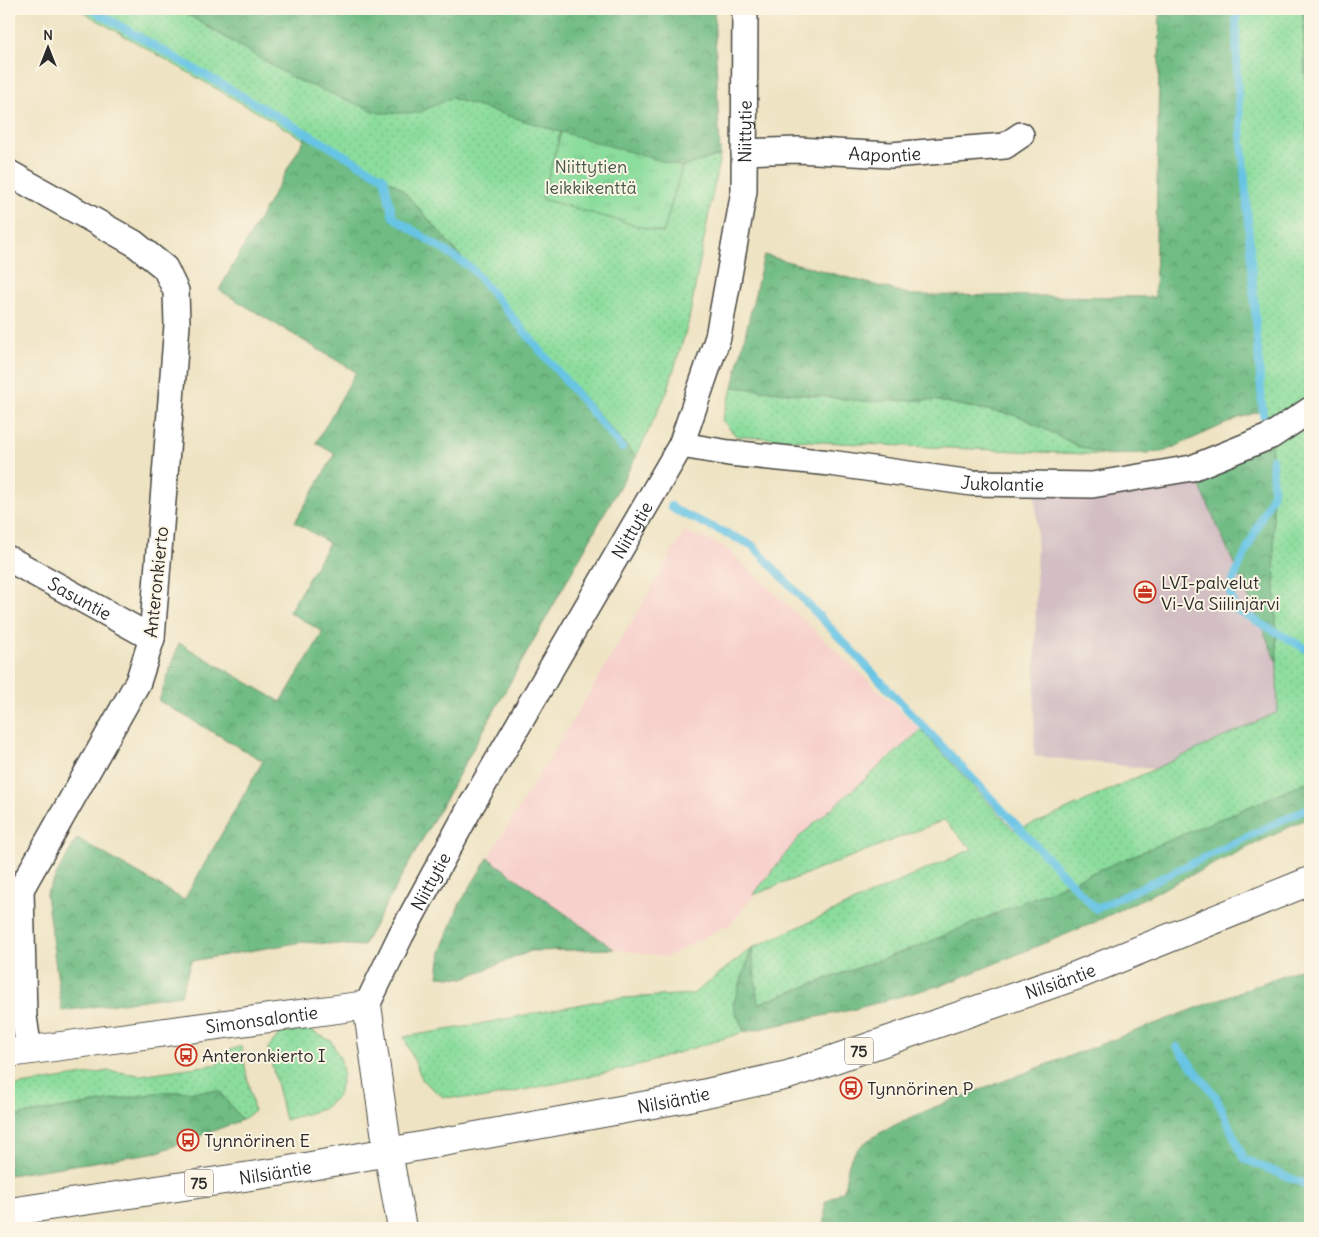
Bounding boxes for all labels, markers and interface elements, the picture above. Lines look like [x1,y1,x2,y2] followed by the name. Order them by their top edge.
[22,22,72,72] north arrow
[43,26,53,44] text: N
[733,100,756,163] street label: Niittytie
[848,141,922,166] street label: Aapontie
[545,155,637,199] park label: Niittytien leikkikenttä
[959,470,1044,496] street label: Jukolantie
[606,497,657,563] street label: Niittytie
[139,525,173,639] street label: Anteronkierto
[44,571,116,625] street label: Sasuntie
[1161,571,1279,615] place label: LVI-palvelut Vi-Va Siilinjärvi
[1133,580,1157,604] office icon: LVI-palvelut Vi-Va Siilinjärvi
[405,848,455,914] street label: Niittytie
[1022,958,1099,1004] street label: Nilsiäntie
[204,1000,319,1038] street label: Simonsalontie
[845,1038,873,1064] road number: 75
[174,1043,198,1067] bus stop icon: Anteronkierto I
[202,1044,326,1067] place label: Anteronkierto I
[839,1076,863,1100] bus stop icon: Tynnörinen P
[867,1077,974,1100] place label: Tynnörinen P
[636,1081,712,1118] street label: Nilsiäntie
[176,1128,200,1152] bus stop icon: Tynnörinen E
[204,1129,310,1152] place label: Tynnörinen E
[237,1155,313,1189] street label: Nilsiäntie
[185,1170,213,1196] road number: 75

